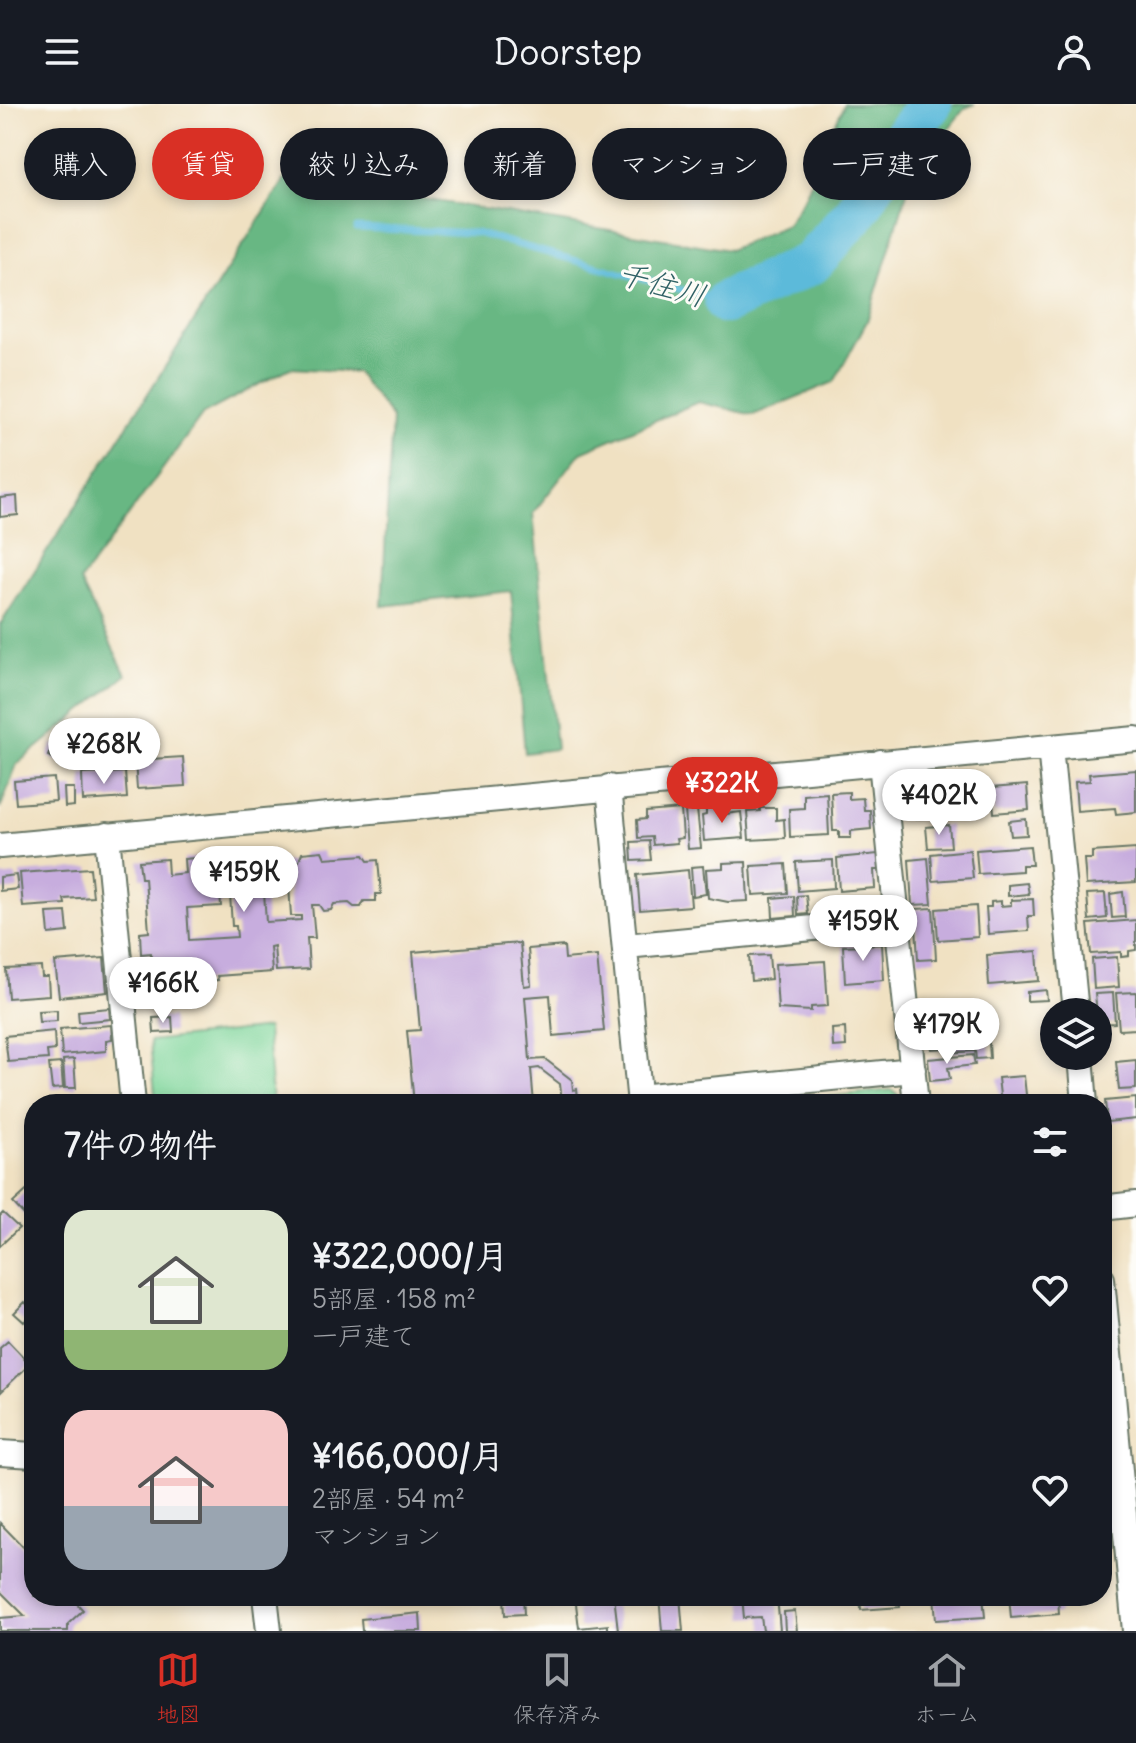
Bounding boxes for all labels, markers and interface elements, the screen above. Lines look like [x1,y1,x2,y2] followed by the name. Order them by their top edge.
[40,30,84,74] icon: menu
[494,30,642,75] text: Doorstep
[1052,30,1096,74] icon: person
[24,128,136,200] chip: 購入
[152,128,264,200] chip: 賃貸
[280,128,448,200] chip: 絞り込み
[464,128,576,200] chip: 新着
[592,128,787,200] chip: マンション
[803,128,971,200] chip: 一戸建て
[614,253,710,315] water label: 千住川
[48,718,160,786] pin: ¥268K
[66,727,142,760] text: ¥268K
[666,757,778,825] pin: ¥322K
[685,766,759,799] text: ¥322K
[883,769,995,837] pin: ¥402K
[900,778,978,811] text: ¥402K
[188,846,300,914] pin: ¥159K
[208,855,280,888] text: ¥159K
[807,895,919,963] pin: ¥159K
[827,904,899,937] text: ¥159K
[107,957,219,1025] pin: ¥166K
[127,966,199,999] text: ¥166K
[891,998,1003,1066] pin: ¥179K
[1040,998,1112,1070] map controls
[1040,998,1112,1070] button: layers
[912,1007,982,1040] text: ¥179K
[1028,1120,1072,1164] icon: filters
[64,1123,217,1166] text: 7件の物件
[312,1234,509,1277] text: ¥322,000/月
[128,1242,224,1338] icon: home
[1028,1268,1072,1312] icon: heart
[312,1282,476,1315] text: 5部屋 · 158 m²
[312,1319,416,1352] text: 一戸建て
[312,1434,505,1477] text: ¥166,000/月
[128,1442,224,1538] icon: home
[1028,1468,1072,1512] icon: heart
[312,1482,465,1515] text: 2部屋 · 54 m²
[312,1519,441,1552] text: マンション
[156,1648,200,1728] tab: 地図
[513,1648,601,1728] tab: 保存済み
[914,1648,980,1728] tab: ホーム

